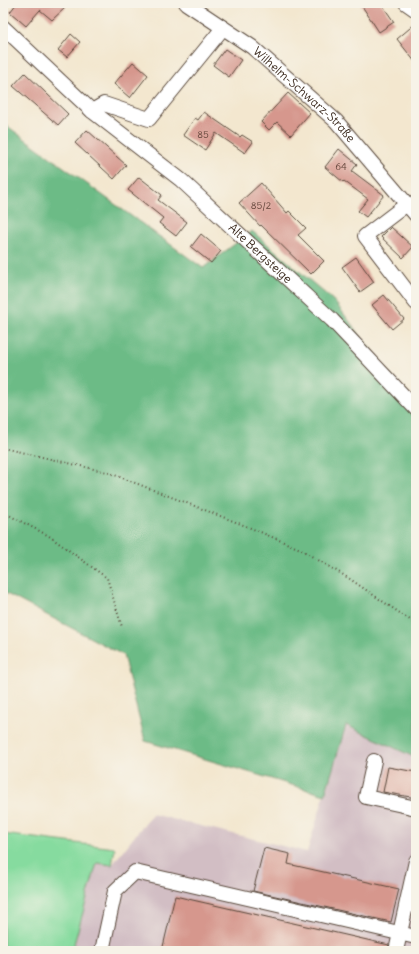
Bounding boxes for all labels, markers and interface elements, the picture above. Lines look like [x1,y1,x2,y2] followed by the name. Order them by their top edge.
[250,44,359,145] street label: Wilhelm-Schwarz-Straße
[197,128,209,141] house number: 85
[335,160,347,173] house number: 64
[251,199,272,212] house number: 85/2
[226,220,295,286] street label: Alte Bergsteige

